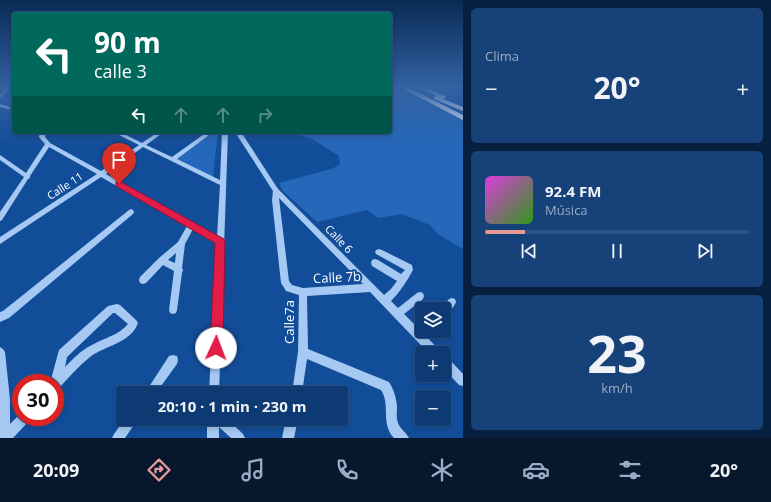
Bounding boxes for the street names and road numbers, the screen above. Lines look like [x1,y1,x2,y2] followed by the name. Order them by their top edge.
[44,168,86,203] street label: Calle 11
[322,221,357,256] street label: Calle 6
[313,267,362,287] street label: Calle 7b
[280,300,298,344] street label: Calle7a

